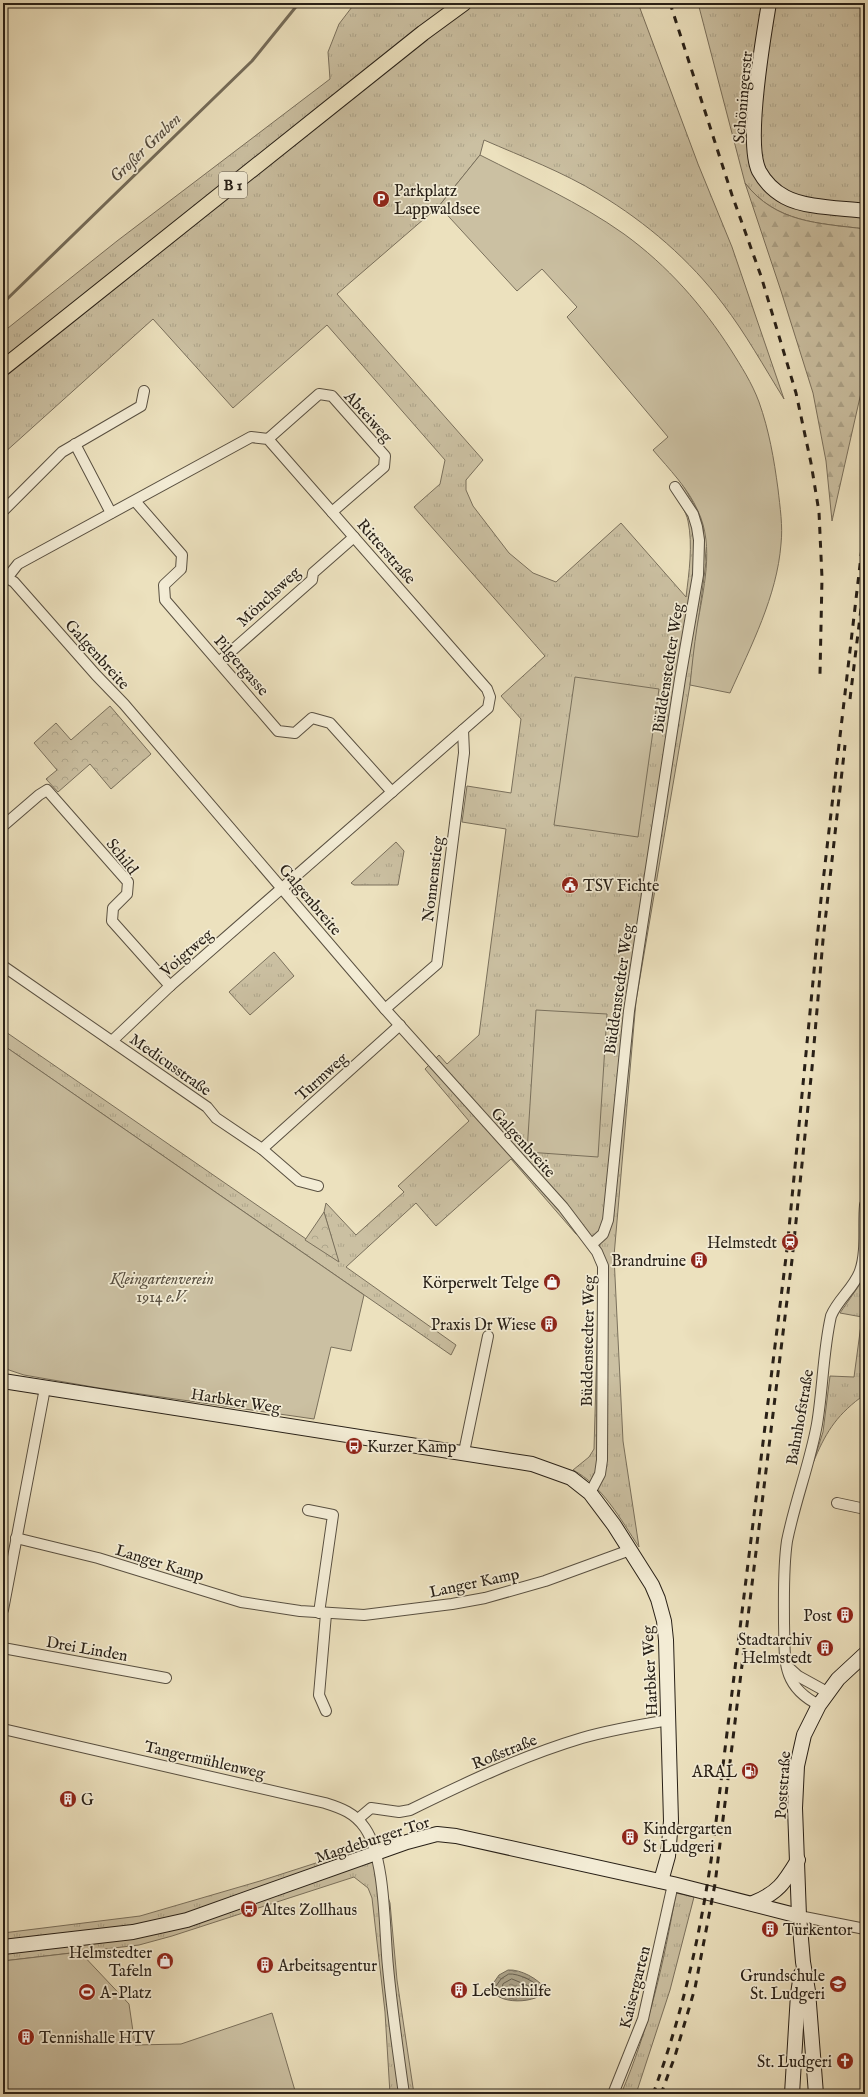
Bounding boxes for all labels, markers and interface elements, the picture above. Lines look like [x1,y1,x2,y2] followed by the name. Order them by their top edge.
[730,50,758,144] street label: Schöningerstr
[106,109,186,187] water label: Großer Graben
[219,172,247,198] road number: B 1
[394,182,480,220] place label: Parkplatz Lappwaldsee
[371,189,391,209] parking icon: Parkplatz Lappwaldsee
[338,387,396,448] street label: Abteiweg
[352,516,419,589] street label: Ritterstraße
[233,563,305,632] street label: Mönchsweg
[649,601,689,735] street label: Büddenstedter Weg
[60,616,133,694] street label: Galgenbreite
[209,632,272,701] street label: Pilgergasse
[101,835,142,880] street label: Schild
[419,835,449,923] street label: Nonnenstieg
[274,860,345,940] street label: Galgenbreite
[560,875,580,895] public building icon: TSV Fichte
[583,877,659,897] place label: TSV Fichte
[601,922,639,1056] street label: Büddenstedter Weg
[156,925,218,982] street label: Voigtweg
[125,1030,215,1101] street label: Medicusstraße
[292,1049,353,1106] street label: Turmweg
[486,1104,559,1182] street label: Galgenbreite
[780,1232,800,1252] station icon: Helmstedt
[707,1234,778,1254] place label: Helmstedt
[689,1250,709,1270] building icon: Brandruine
[611,1252,686,1272] place label: Brandruine
[109,1270,214,1308] park label: Kleingartenverein 1914 e.V.
[542,1272,562,1292] shop icon: Körperwelt Telge
[422,1274,539,1294] place label: Körperwelt Telge
[578,1275,600,1407] street label: Büddenstedter Weg
[539,1314,559,1334] building icon: Praxis Dr Wiese
[431,1316,536,1336] place label: Praxis Dr Wiese
[783,1368,819,1467] street label: Bahnhofstraße
[189,1385,282,1419] street label: Harbker Weg
[344,1436,364,1456] bus stop icon: Kurzer Kamp
[367,1438,457,1458] place label: Kurzer Kamp
[113,1541,207,1587] street label: Langer Kamp
[427,1565,522,1603] street label: Langer Kamp
[835,1605,855,1625] building icon: Post
[803,1607,833,1627] place label: Post
[639,1625,663,1717] street label: Harbker Weg
[738,1631,813,1669] place label: Stadtarchiv Helmstedt
[44,1633,129,1667] street label: Drei Linden
[815,1638,835,1658] building icon: Stadtarchiv Helmstedt
[469,1731,540,1775] street label: Roßstraße
[142,1737,267,1785] street label: Tangermühlenweg
[772,1750,796,1820] street label: Poststraße
[740,1761,760,1781] fuel station icon: ARAL
[691,1763,738,1783] place label: ARAL
[58,1789,78,1809] building icon: G
[81,1791,94,1811] place label: G
[313,1813,432,1869] street label: Magdeburger Tor
[643,1820,732,1858] place label: Kindergarten St Ludgeri
[620,1827,640,1847] building icon: Kindergarten St Ludgeri
[239,1899,259,1919] bus stop icon: Altes Zollhaus
[261,1901,357,1921] place label: Altes Zollhaus
[760,1919,780,1939] building icon: Türkentor
[783,1921,853,1941] place label: Türkentor
[69,1944,152,1982] place label: Helmstedter Tafeln
[616,1944,656,2031] street label: Kaisergarten
[155,1951,175,1971] shop icon: Helmstedter Tafeln
[255,1955,275,1975] building icon: Arbeitsagentur
[277,1957,377,1977] place label: Arbeitsagentur
[740,1967,825,2005] place label: Grundschule St. Ludgeri
[828,1974,848,1994] school or university icon: Grundschule St. Ludgeri
[449,1980,469,2000] building icon: Lebenshilfe
[77,1982,97,2002] sports icon: A-Platz
[472,1982,551,2002] place label: Lebenshilfe
[99,1984,152,2004] place label: A-Platz
[16,2027,36,2047] building icon: Tennishalle HTV
[39,2029,155,2049] place label: Tennishalle HTV
[835,2051,855,2071] church icon: St. Ludgeri
[757,2053,832,2073] place label: St. Ludgeri

